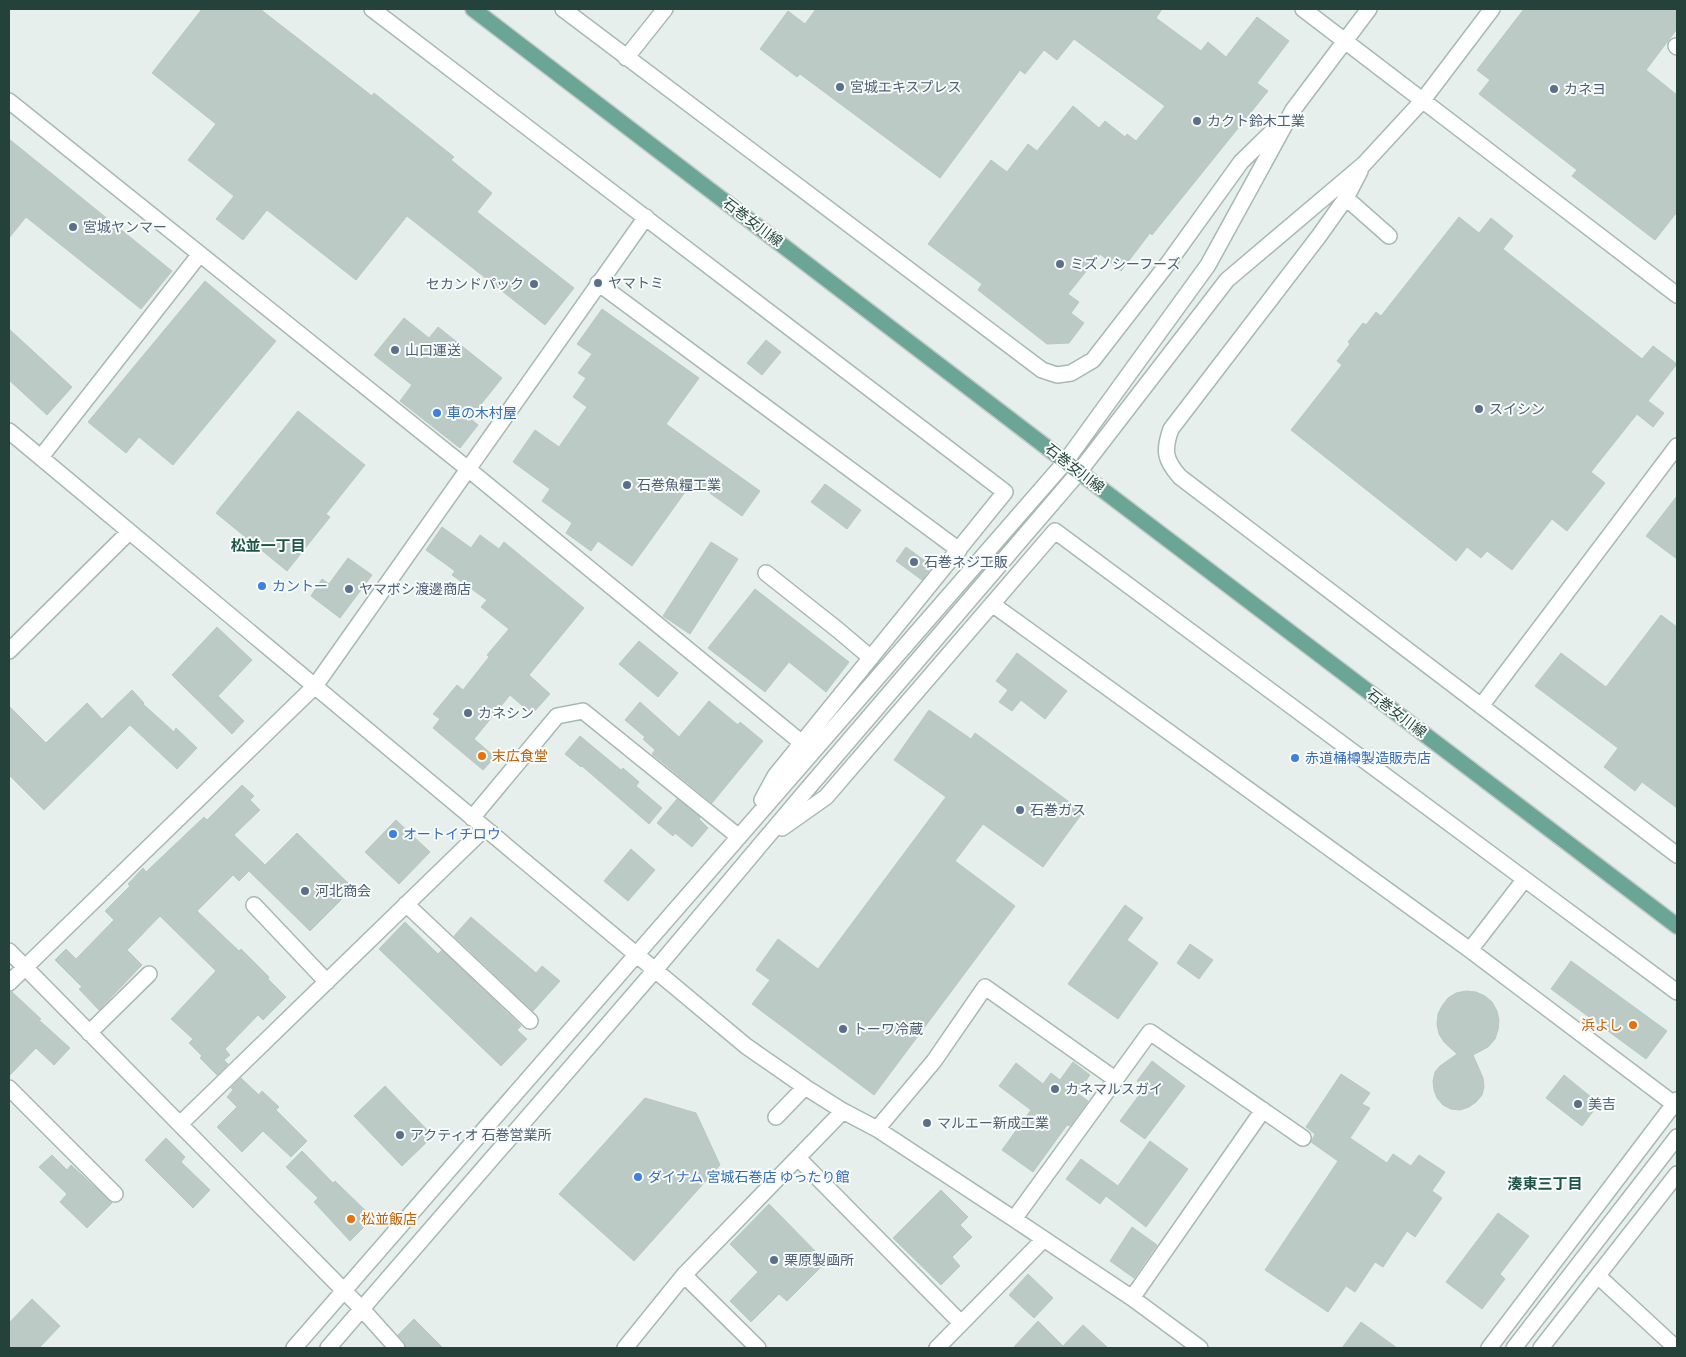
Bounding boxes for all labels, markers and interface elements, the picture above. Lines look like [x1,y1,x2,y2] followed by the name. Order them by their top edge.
[850,78,962,95] place label: 宮城エキスプレス
[1564,80,1606,97] place label: カネヨ
[834,81,846,93] marker: 宮城エキスプレス
[1548,83,1560,95] marker: カネヨ
[1207,112,1305,129] place label: カクト鈴木工業
[1191,115,1203,127] marker: カクト鈴木工業
[720,194,786,249] street label: 石巻女川線
[83,218,167,235] place label: 宮城ヤンマー
[67,221,79,233] marker: 宮城ヤンマー
[1070,255,1180,272] place label: ミズノシーフーズ
[1054,258,1066,270] marker: ミズノシーフーズ
[608,274,664,291] place label: ヤマトミ
[426,275,524,292] place label: セカンドパック
[592,277,604,289] marker: ヤマトミ
[528,278,540,290] marker: セカンドパック
[405,341,461,358] place label: 山口運送
[389,344,401,356] marker: 山口運送
[1489,400,1545,417] place label: スイシン
[1473,403,1485,415] marker: スイシン
[447,404,517,421] place label: 車の木村屋
[431,407,443,419] marker: 車の木村屋
[1042,439,1108,496] street label: 石巻女川線
[637,476,721,493] place label: 石巻魚糧工業
[621,479,633,491] marker: 石巻魚糧工業
[230,536,306,554] district label: 松並一丁目
[924,553,1008,570] place label: 石巻ネジ工販
[908,556,920,568] marker: 石巻ネジ工販
[272,577,328,594] place label: カントー
[256,580,268,592] marker: カントー
[359,580,471,597] place label: ヤマボシ渡邊商店
[343,583,355,595] marker: ヤマボシ渡邊商店
[1364,685,1430,740] street label: 石巻女川線
[478,704,534,721] place label: カネシン
[462,707,474,719] marker: カネシン
[492,747,548,764] place label: 末広食堂
[1305,749,1431,766] place label: 赤道桶樽製造販売店
[476,750,488,762] marker: 末広食堂
[1289,752,1301,764] marker: 赤道桶樽製造販売店
[1030,801,1086,818] place label: 石巻ガス
[1014,804,1026,816] marker: 石巻ガス
[403,825,501,842] place label: オートイチロウ
[387,828,399,840] marker: オートイチロウ
[315,882,371,899] place label: 河北商会
[299,885,311,897] marker: 河北商会
[1581,1016,1623,1033] place label: 浜よし
[1627,1019,1639,1031] marker: 浜よし
[853,1020,923,1037] place label: トーワ冷蔵
[837,1023,849,1035] marker: トーワ冷蔵
[1065,1080,1163,1097] place label: カネマルスガイ
[1049,1083,1061,1095] marker: カネマルスガイ
[1588,1095,1616,1112] place label: 美吉
[1572,1098,1584,1110] marker: 美吉
[937,1114,1049,1131] place label: マルエー新成工業
[921,1117,933,1129] marker: マルエー新成工業
[410,1126,552,1143] place label: アクティオ 石巻営業所
[394,1129,406,1141] marker: アクティオ 石巻営業所
[648,1168,850,1185] place label: ダイナム 宮城石巻店 ゆったり館
[632,1171,644,1183] marker: ダイナム 宮城石巻店 ゆったり館
[1507,1174,1583,1192] district label: 湊東三丁目
[361,1210,417,1227] place label: 松並飯店
[345,1213,357,1225] marker: 松並飯店
[784,1251,854,1268] place label: 栗原製凾所
[768,1254,780,1266] marker: 栗原製凾所

